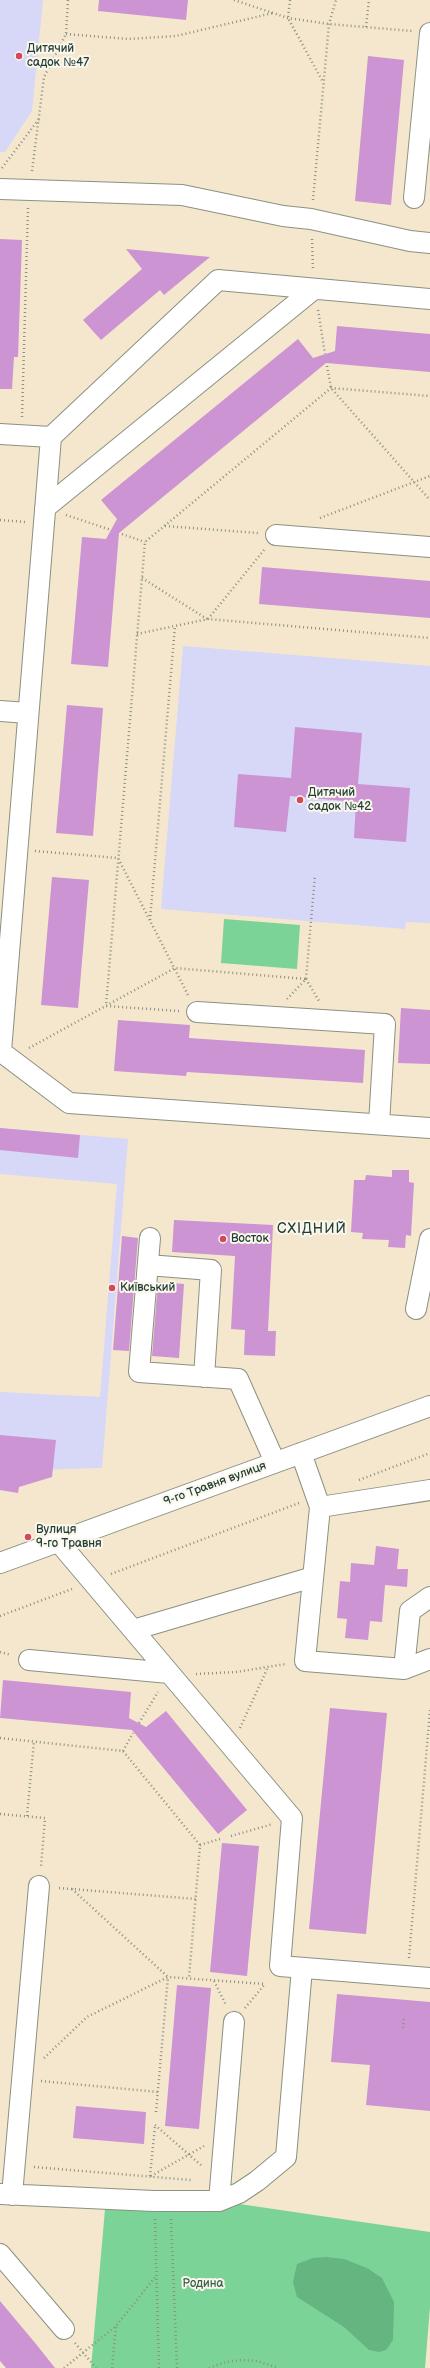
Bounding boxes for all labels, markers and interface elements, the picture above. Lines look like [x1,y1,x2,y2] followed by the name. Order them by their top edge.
[27,42,89,70] place label: Дитячий садок №47
[14,51,24,61] marker: Дитячий садок №47
[308,786,371,814] place label: Дитячий садок №42
[295,795,305,805] marker: Дитячий садок №42
[277,1221,347,1237] district label: СХІДНИЙ
[231,1232,269,1246] place label: Восток
[218,1234,228,1244] marker: Восток
[120,1281,175,1295] place label: Київський
[107,1283,117,1293] marker: Київський
[162,1459,268,1509] street label: 9-го Травня вулиця
[36,1523,102,1551] place label: Вулиця 9-го Травня
[23,1532,33,1542] marker: Вулиця 9-го Травня
[182,2277,224,2291] park label: Родина

